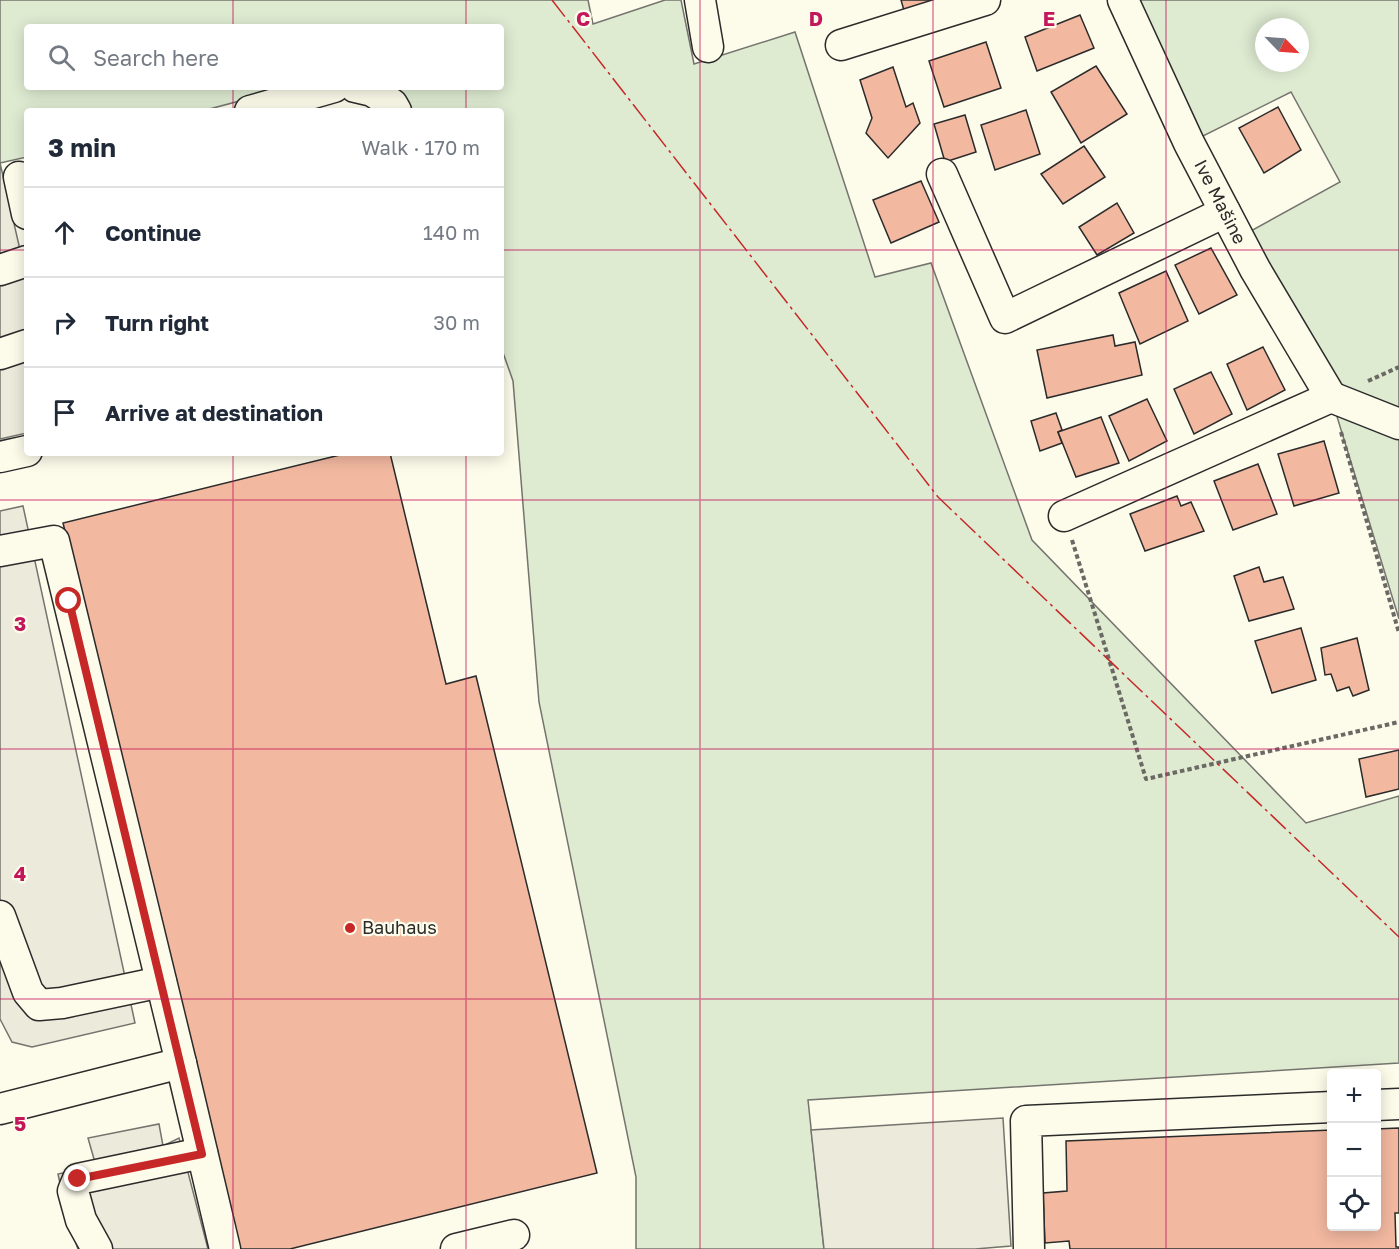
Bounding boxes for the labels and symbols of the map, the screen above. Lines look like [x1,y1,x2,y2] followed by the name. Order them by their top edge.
[576,6,590,30] text: C
[809,6,823,30] text: D
[1043,6,1055,30] text: E
[1255,18,1309,72] north arrow
[1190,156,1252,247] street label: Ive Mašine
[55,587,81,613] route start
[14,611,26,635] text: 3
[14,861,26,885] text: 4
[362,916,437,938] place label: Bauhaus
[343,921,357,935] marker: Bauhaus
[14,1111,26,1135] text: 5
[64,1165,90,1191] route end

